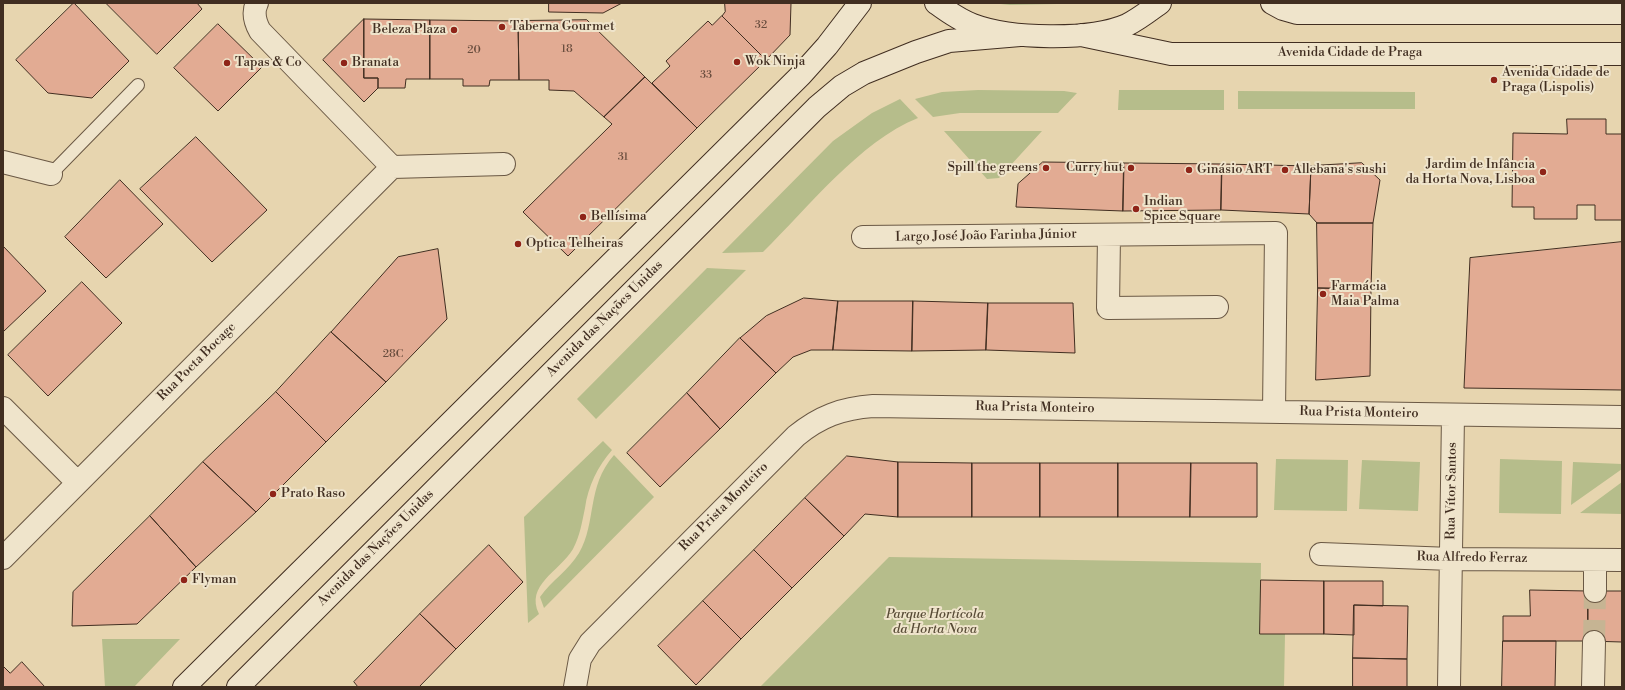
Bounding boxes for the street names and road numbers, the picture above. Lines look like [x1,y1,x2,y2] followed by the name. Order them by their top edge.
[1278,45,1422,61] street label: Avenida Cidade de Praga
[895,227,1077,245] street label: Largo José João Farinha Júnior
[544,258,666,380] street label: Avenida das Nações Unidas
[155,320,239,404] street label: Rua Poeta Bocage
[975,399,1095,417] street label: Rua Prista Monteiro
[1299,404,1419,422] street label: Rua Prista Monteiro
[1443,442,1461,540] street label: Rua Vítor Santos
[676,459,772,555] street label: Rua Prista Monteiro
[315,487,437,609] street label: Avenida das Nações Unidas
[1416,549,1528,567] street label: Rua Alfredo Ferraz

